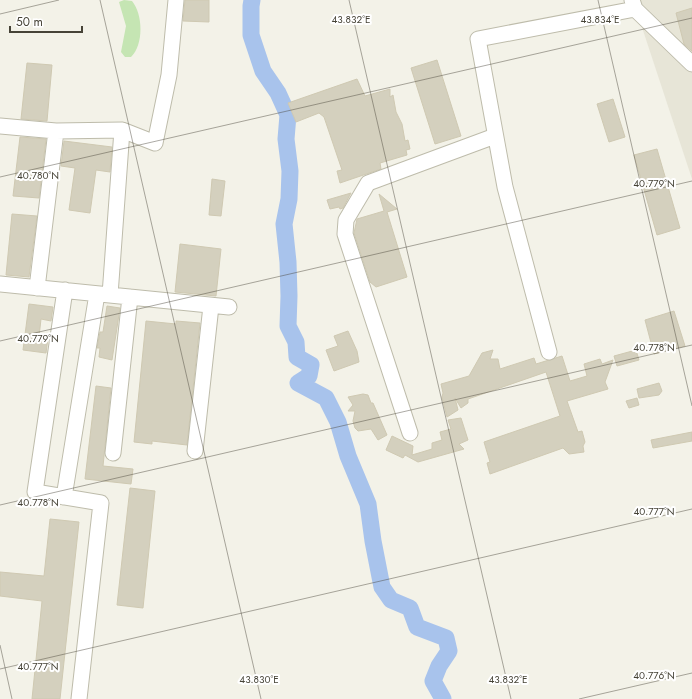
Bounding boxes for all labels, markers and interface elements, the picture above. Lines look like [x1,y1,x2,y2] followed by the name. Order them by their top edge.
[10,8,82,34] scale bar
[331,12,371,27] text: 43.832°E
[580,12,620,27] text: 43.834°E
[16,13,43,31] text: 50 m
[17,168,59,183] text: 40.780°N
[633,176,675,191] text: 40.779°N
[17,331,59,346] text: 40.779°N
[633,340,675,355] text: 40.778°N
[17,495,59,510] text: 40.778°N
[633,504,675,519] text: 40.777°N
[17,659,59,674] text: 40.777°N
[633,668,675,683] text: 40.776°N
[239,672,279,687] text: 43.830°E
[488,672,528,687] text: 43.832°E

